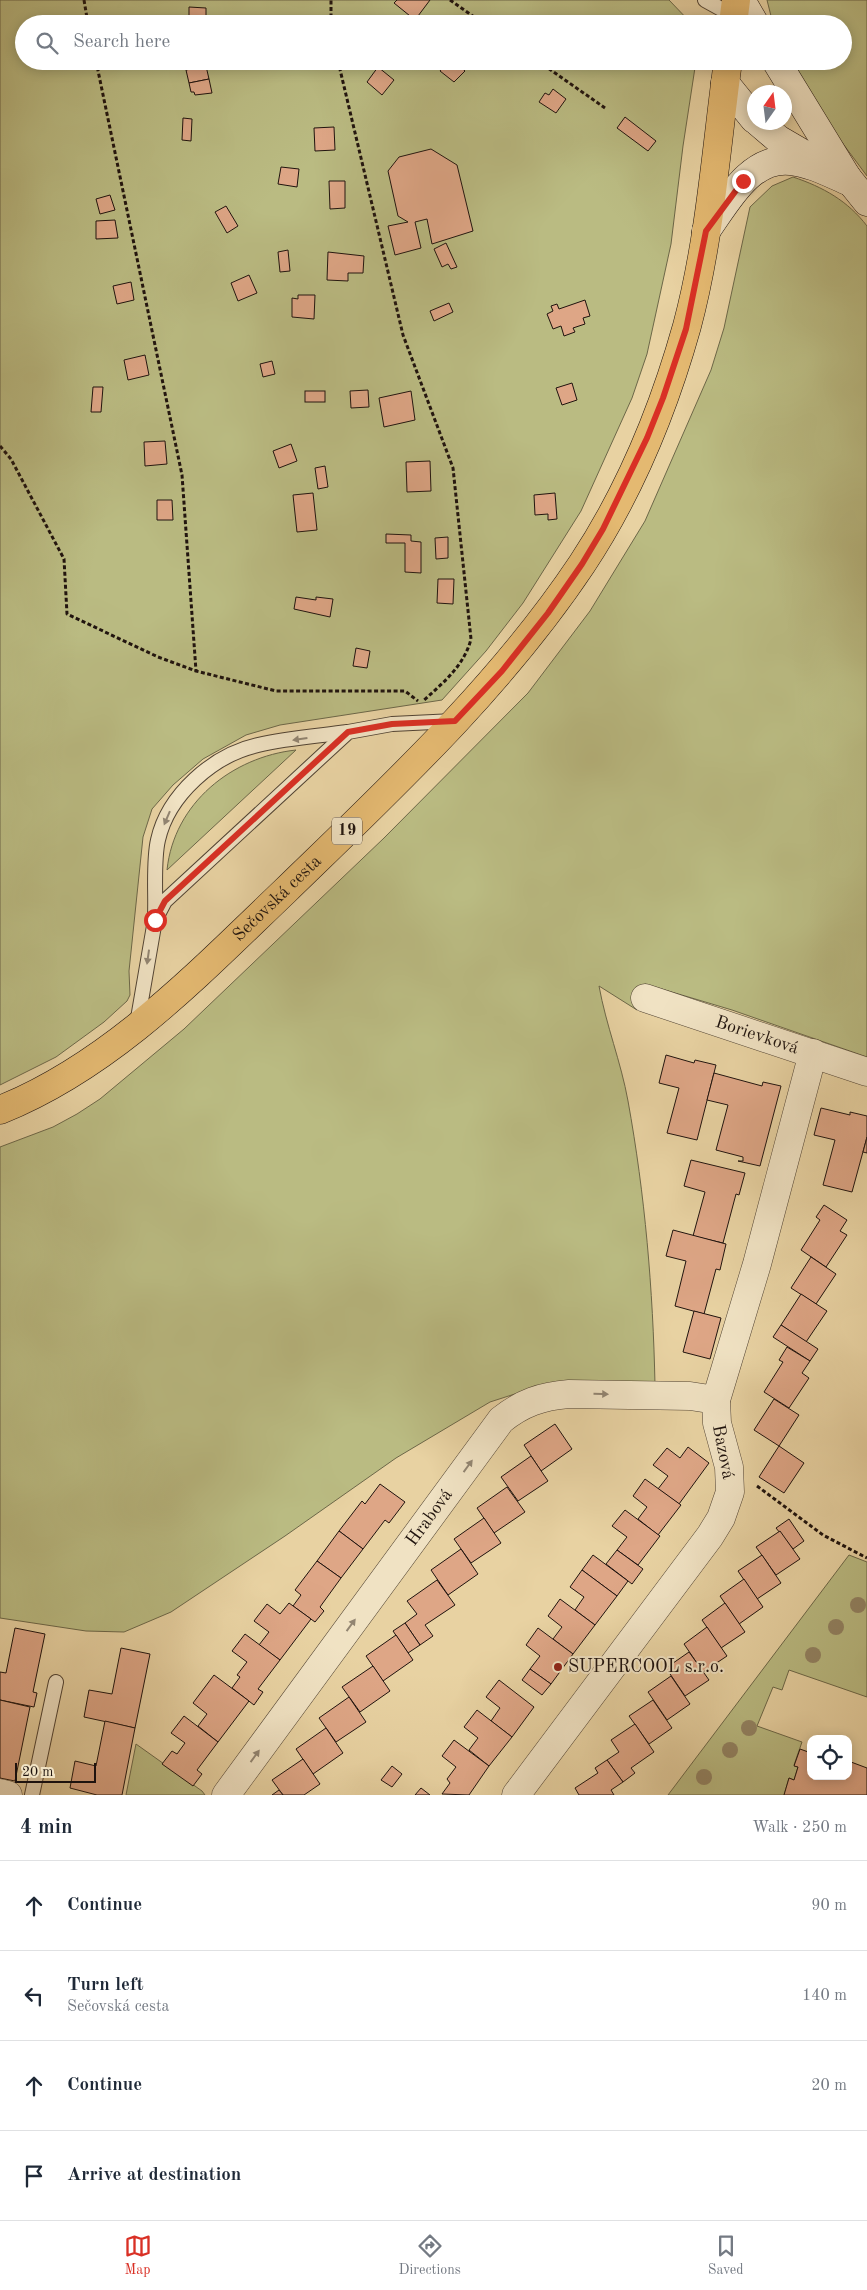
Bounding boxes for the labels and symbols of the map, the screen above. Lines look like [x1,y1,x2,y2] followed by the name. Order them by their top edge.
[747,85,792,130] north arrow
[732,170,755,193] route end
[292,735,308,743] one-way arrow
[163,810,171,825] one-way arrow
[332,818,362,844] road number: 19
[230,852,325,945] street label: Sečovská cesta
[144,909,167,932] route start
[144,950,152,966] one-way arrow
[713,1013,801,1058] street label: Borievková
[593,1391,609,1399] one-way arrow
[709,1423,737,1481] street label: Bazová
[463,1459,473,1472] one-way arrow
[403,1486,456,1549] street label: Hrabová
[346,1618,356,1632] one-way arrow
[568,1658,724,1676] place label: SUPERCOOL s.r.o.
[552,1661,564,1673] marker: SUPERCOOL s.r.o.
[250,1749,260,1763] one-way arrow
[15,1760,96,1783] scale bar

